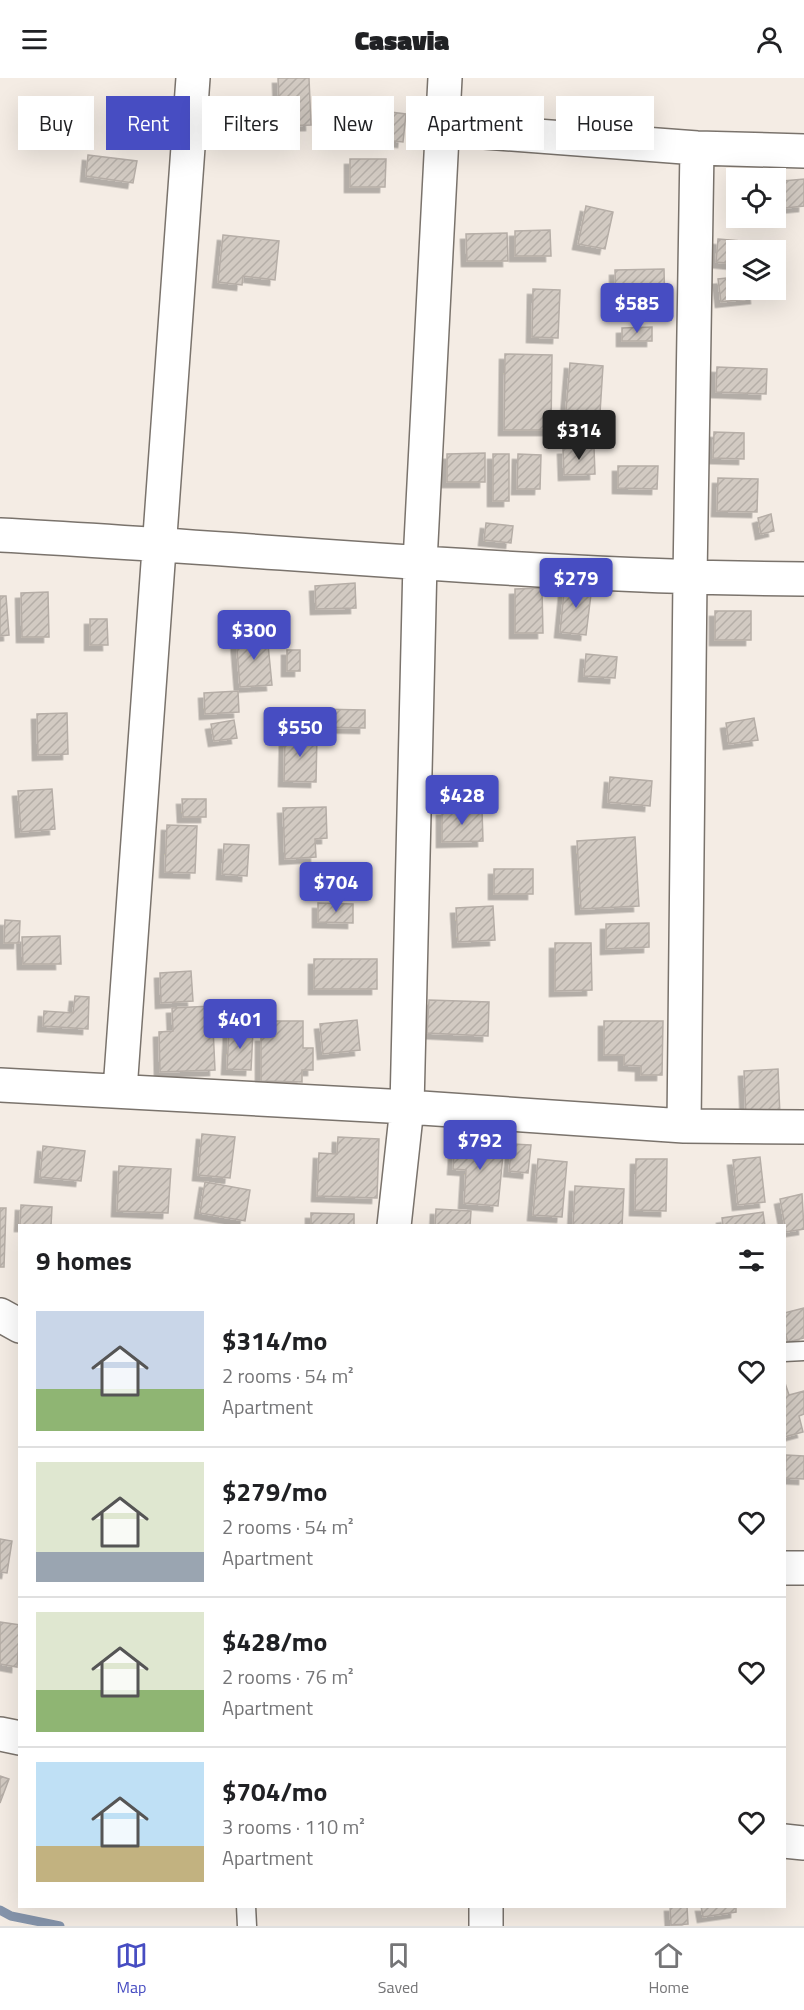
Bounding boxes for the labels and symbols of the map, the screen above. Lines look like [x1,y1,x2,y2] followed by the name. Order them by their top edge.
[601,283,673,334] pin: $585
[543,410,615,461] pin: $314
[540,558,612,609] pin: $279
[218,610,290,661] pin: $300
[264,707,336,758] pin: $550
[426,775,498,826] pin: $428
[300,862,372,913] pin: $704
[204,999,276,1050] pin: $401
[444,1120,516,1171] pin: $792

